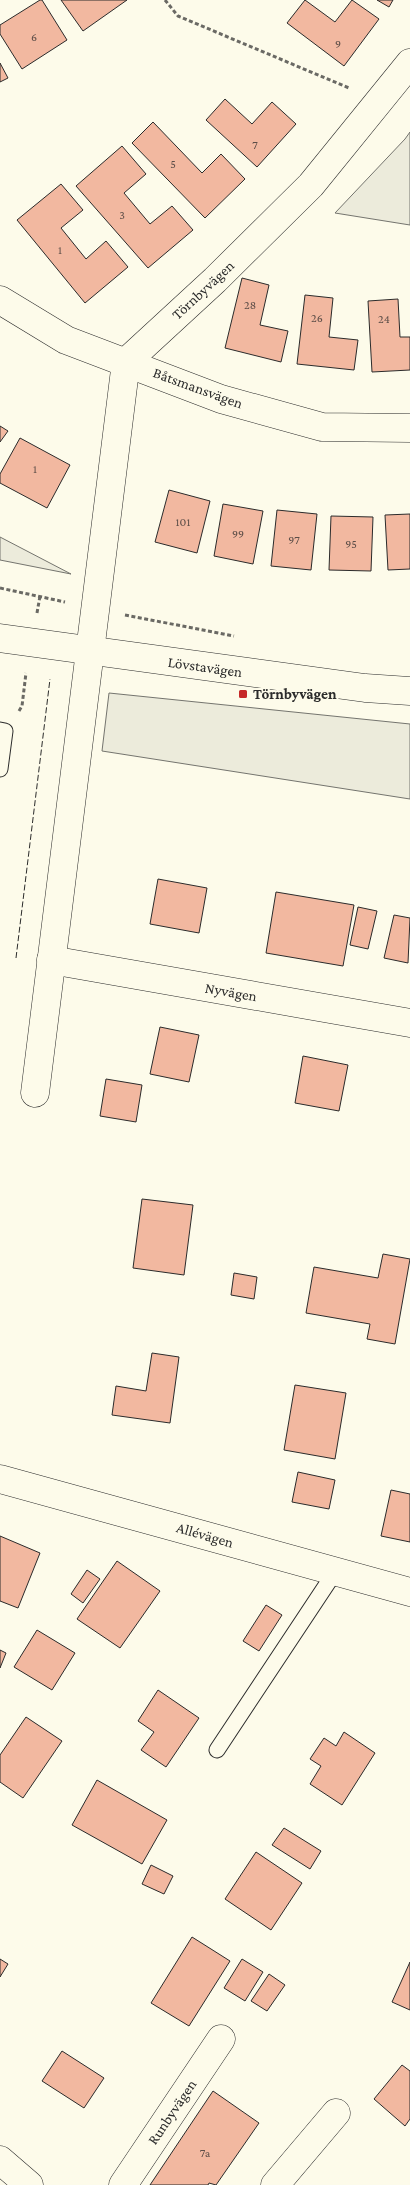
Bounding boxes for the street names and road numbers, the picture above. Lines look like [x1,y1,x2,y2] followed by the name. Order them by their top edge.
[169,257,238,323] street label: Törnbyvägen
[151,364,245,413] street label: Båtsmansvägen
[167,654,243,681] street label: Lövstavägen
[204,980,258,1005] street label: Nyvägen
[174,1519,235,1552] street label: Allévägen
[145,2077,200,2148] street label: Runbyvägen

